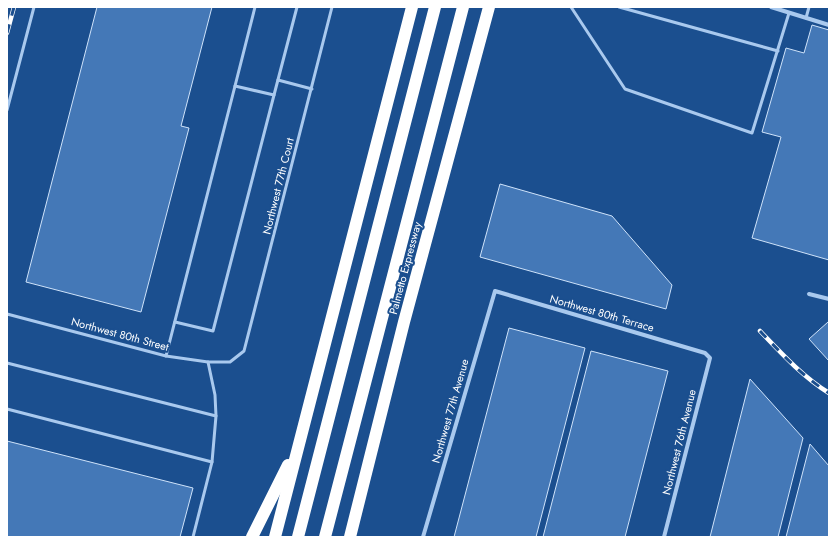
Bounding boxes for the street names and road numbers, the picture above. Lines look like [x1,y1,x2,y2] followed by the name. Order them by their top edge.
[258,136,298,236] street label: Northwest 77th Court
[385,220,425,316] street label: Palmetto Expressway
[548,290,656,336] street label: Northwest 80th Terrace
[69,313,171,355] street label: Northwest 80th Street
[427,357,473,465] street label: Northwest 77th Avenue
[658,387,700,496] street label: Northwest 76th Avenue

